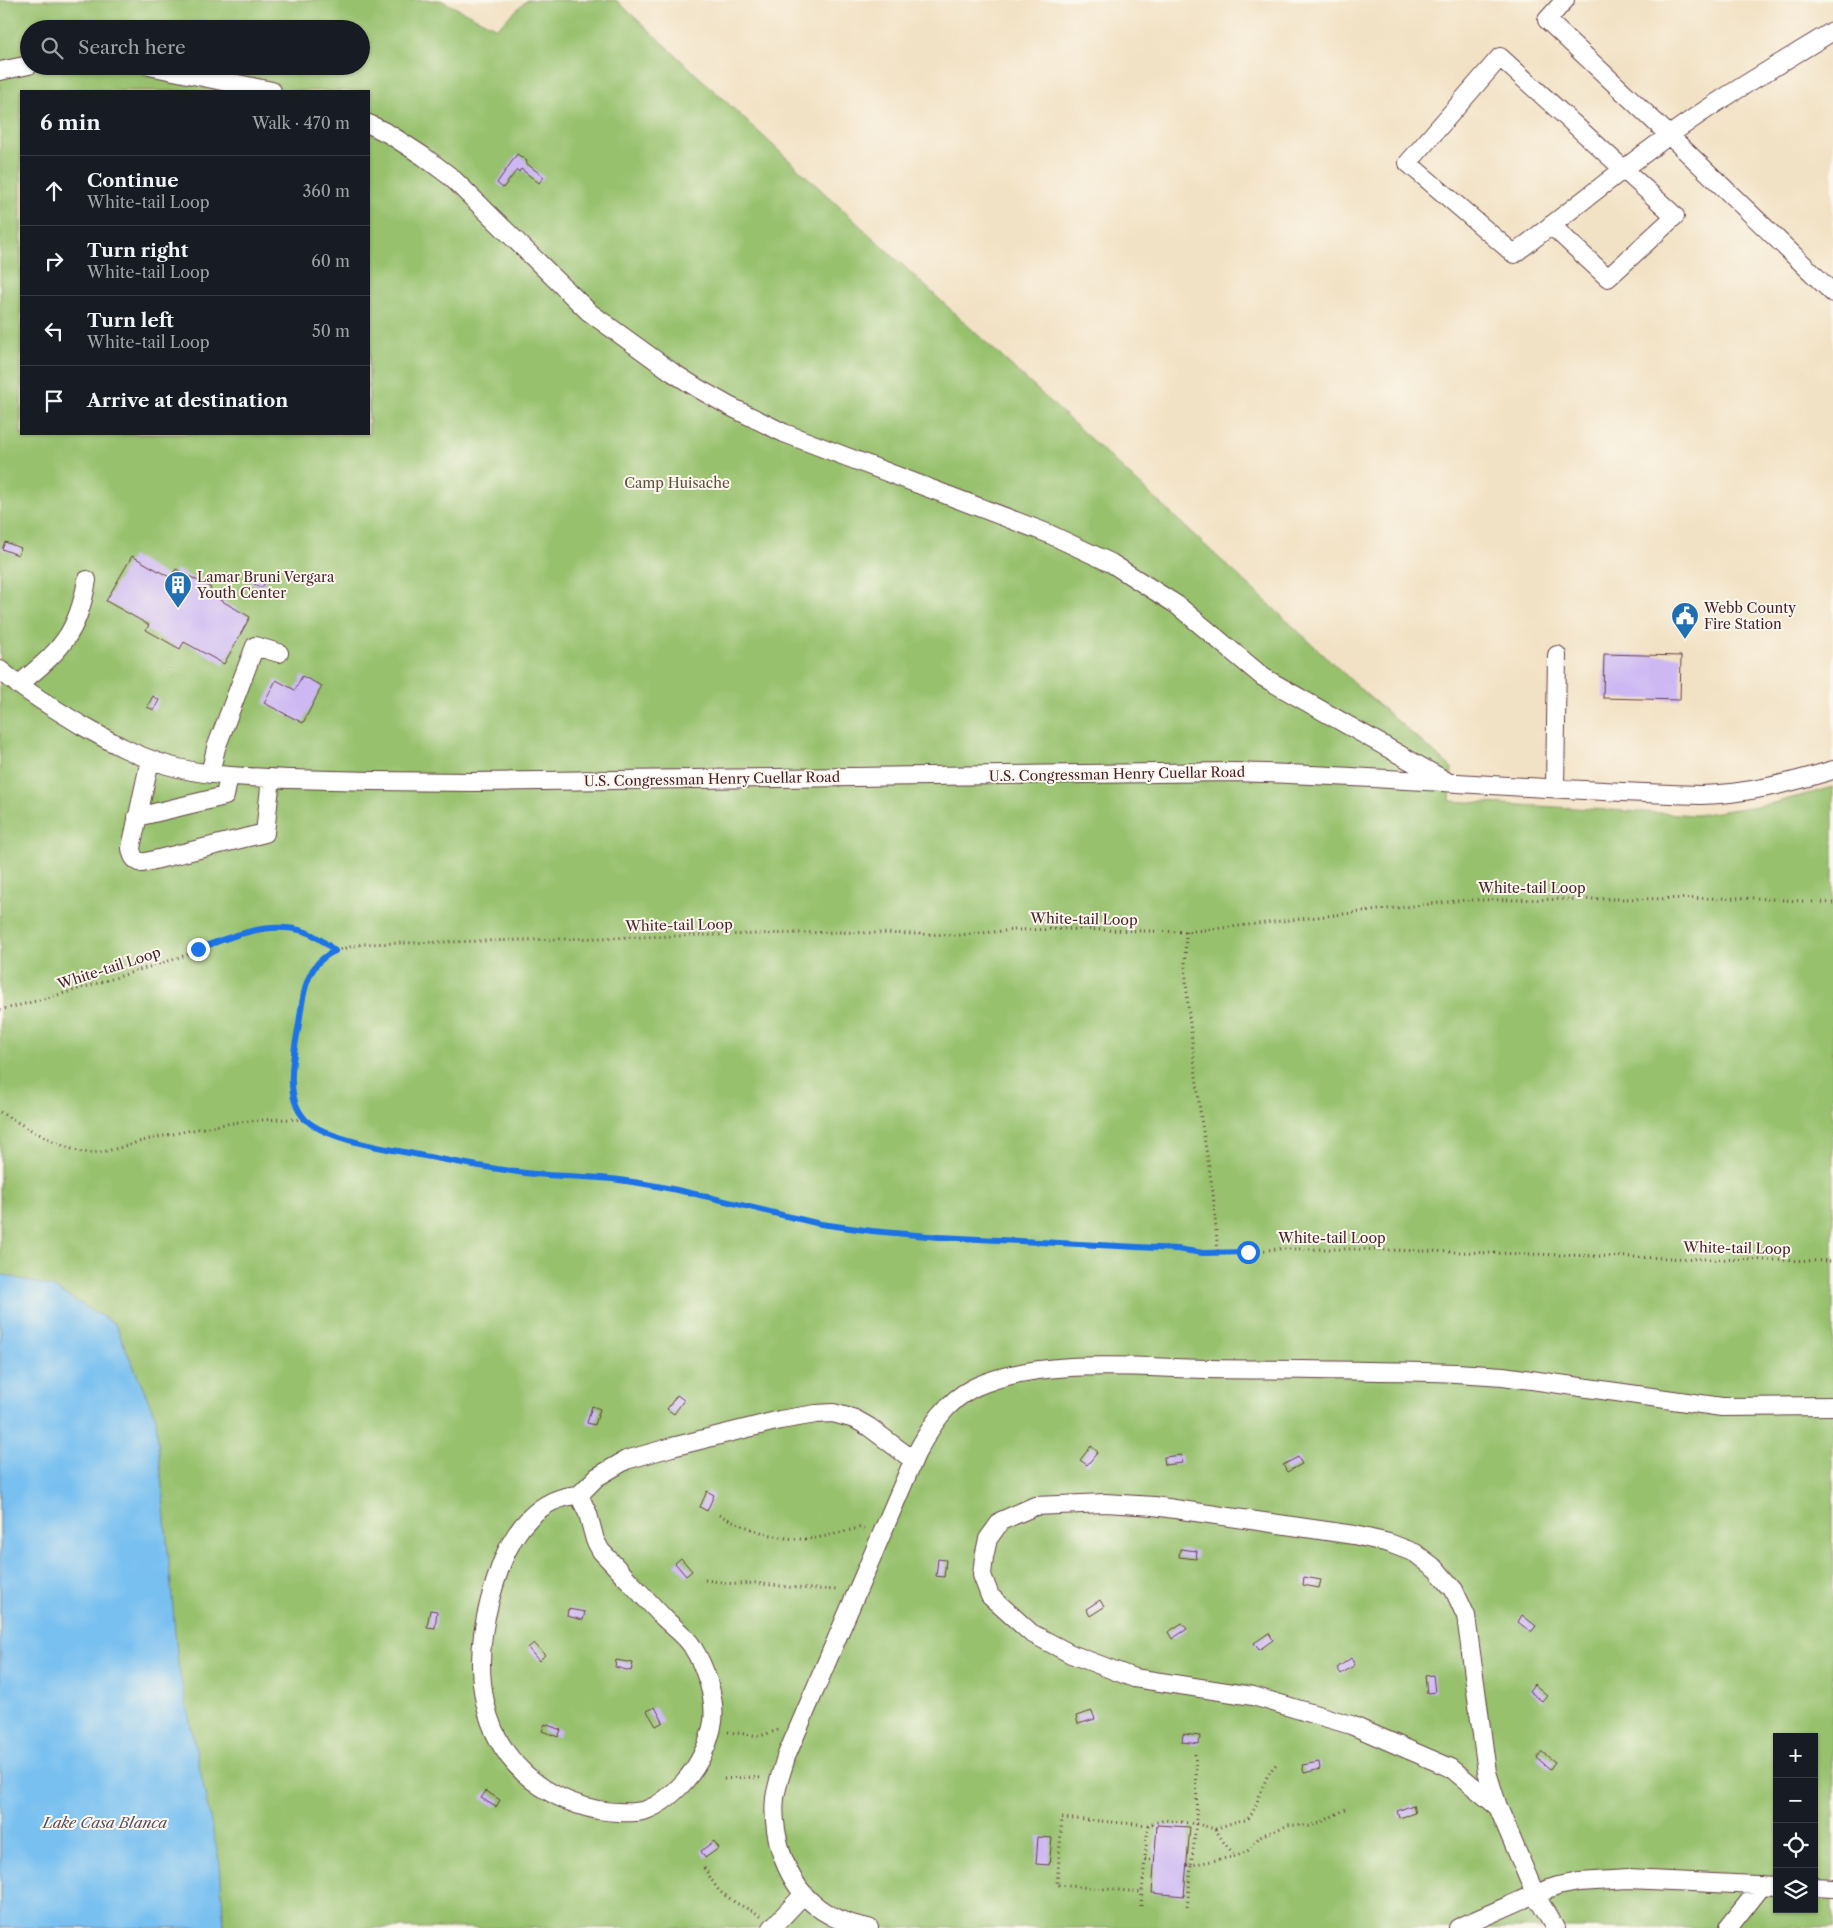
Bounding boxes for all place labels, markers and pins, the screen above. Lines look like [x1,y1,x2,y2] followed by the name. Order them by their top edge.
[196,568,335,602] place label: Lamar Bruni Vergara Youth Center
[163,570,193,609] building icon: Lamar Bruni Vergara Youth Center
[1703,599,1796,633] place label: Webb County Fire Station
[1670,601,1700,640] public building icon: Webb County Fire Station

